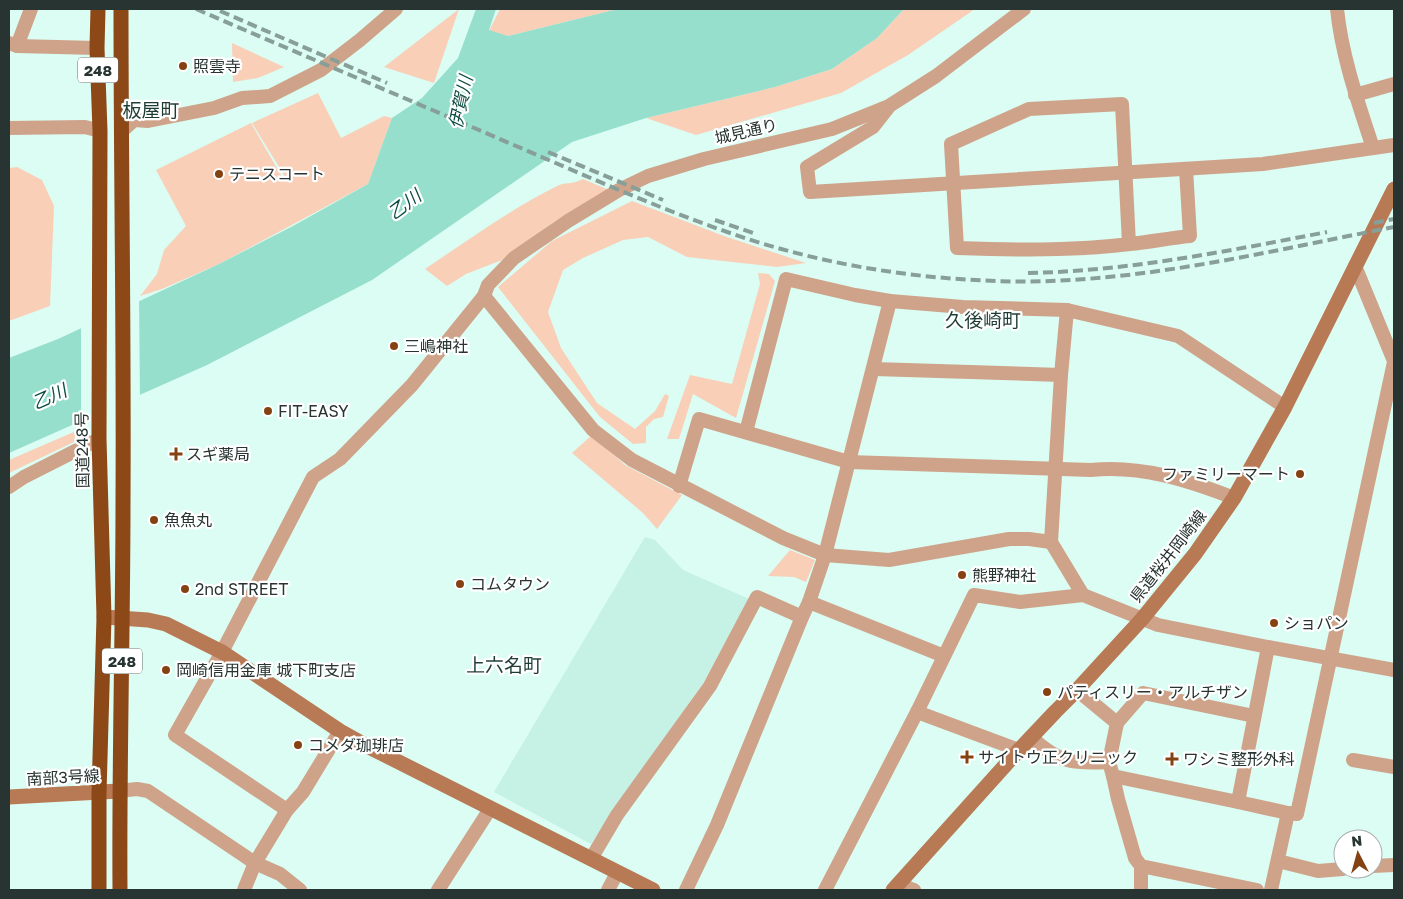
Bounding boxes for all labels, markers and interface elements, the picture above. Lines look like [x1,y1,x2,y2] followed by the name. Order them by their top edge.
[193,56,241,76] place label: 照雲寺
[78,58,118,82] road number: 248
[177,60,189,72] marker: 照雲寺
[444,71,477,131] water label: 伊賀川
[122,98,180,121] district label: 板屋町
[713,114,779,148] street label: 城見通り
[229,164,325,184] place label: テニスコート
[213,168,225,180] marker: テニスコート
[383,183,427,224] water label: 乙川
[945,308,1021,331] district label: 久後崎町
[404,336,468,356] place label: 三嶋神社
[388,340,400,352] marker: 三嶋神社
[28,378,72,413] water label: 乙川
[278,401,349,421] place label: FIT-EASY
[262,405,274,417] marker: FIT-EASY
[71,411,93,489] street label: 国道248号
[186,444,250,464] place label: スギ薬局
[170,448,182,460] marker: スギ薬局
[1162,464,1290,484] place label: ファミリーマート
[1294,468,1306,480] marker: ファミリーマート
[1126,506,1210,606] street label: 県道桜井岡崎線
[164,510,212,530] place label: 魚魚丸
[148,514,160,526] marker: 魚魚丸
[972,565,1036,585] place label: 熊野神社
[956,569,968,581] marker: 熊野神社
[470,574,550,594] place label: コムタウン
[454,578,466,590] marker: コムタウン
[195,579,289,599] place label: 2nd STREET
[179,583,191,595] marker: 2nd STREET
[1284,613,1349,633] place label: ショパン
[1268,617,1280,629] marker: ショパン
[102,648,142,674] road number: 248
[466,653,542,676] district label: 上六名町
[176,660,356,680] place label: 岡崎信用金庫 城下町支店
[160,664,172,676] marker: 岡崎信用金庫 城下町支店
[1057,682,1248,702] place label: パティスリー・アルチザン
[1041,686,1053,698] marker: パティスリー・アルチザン
[308,735,404,755] place label: コメダ珈琲店
[292,739,304,751] marker: コメダ珈琲店
[978,747,1138,767] place label: サイトウ正クリニック
[1183,749,1295,769] place label: ワシミ整形外科
[960,750,974,764] marker: サイトウ正クリニック
[1165,752,1179,766] marker: ワシミ整形外科
[26,765,100,789] street label: 南部3号線
[1333,829,1383,879] north arrow
[1350,832,1363,850] text: N

